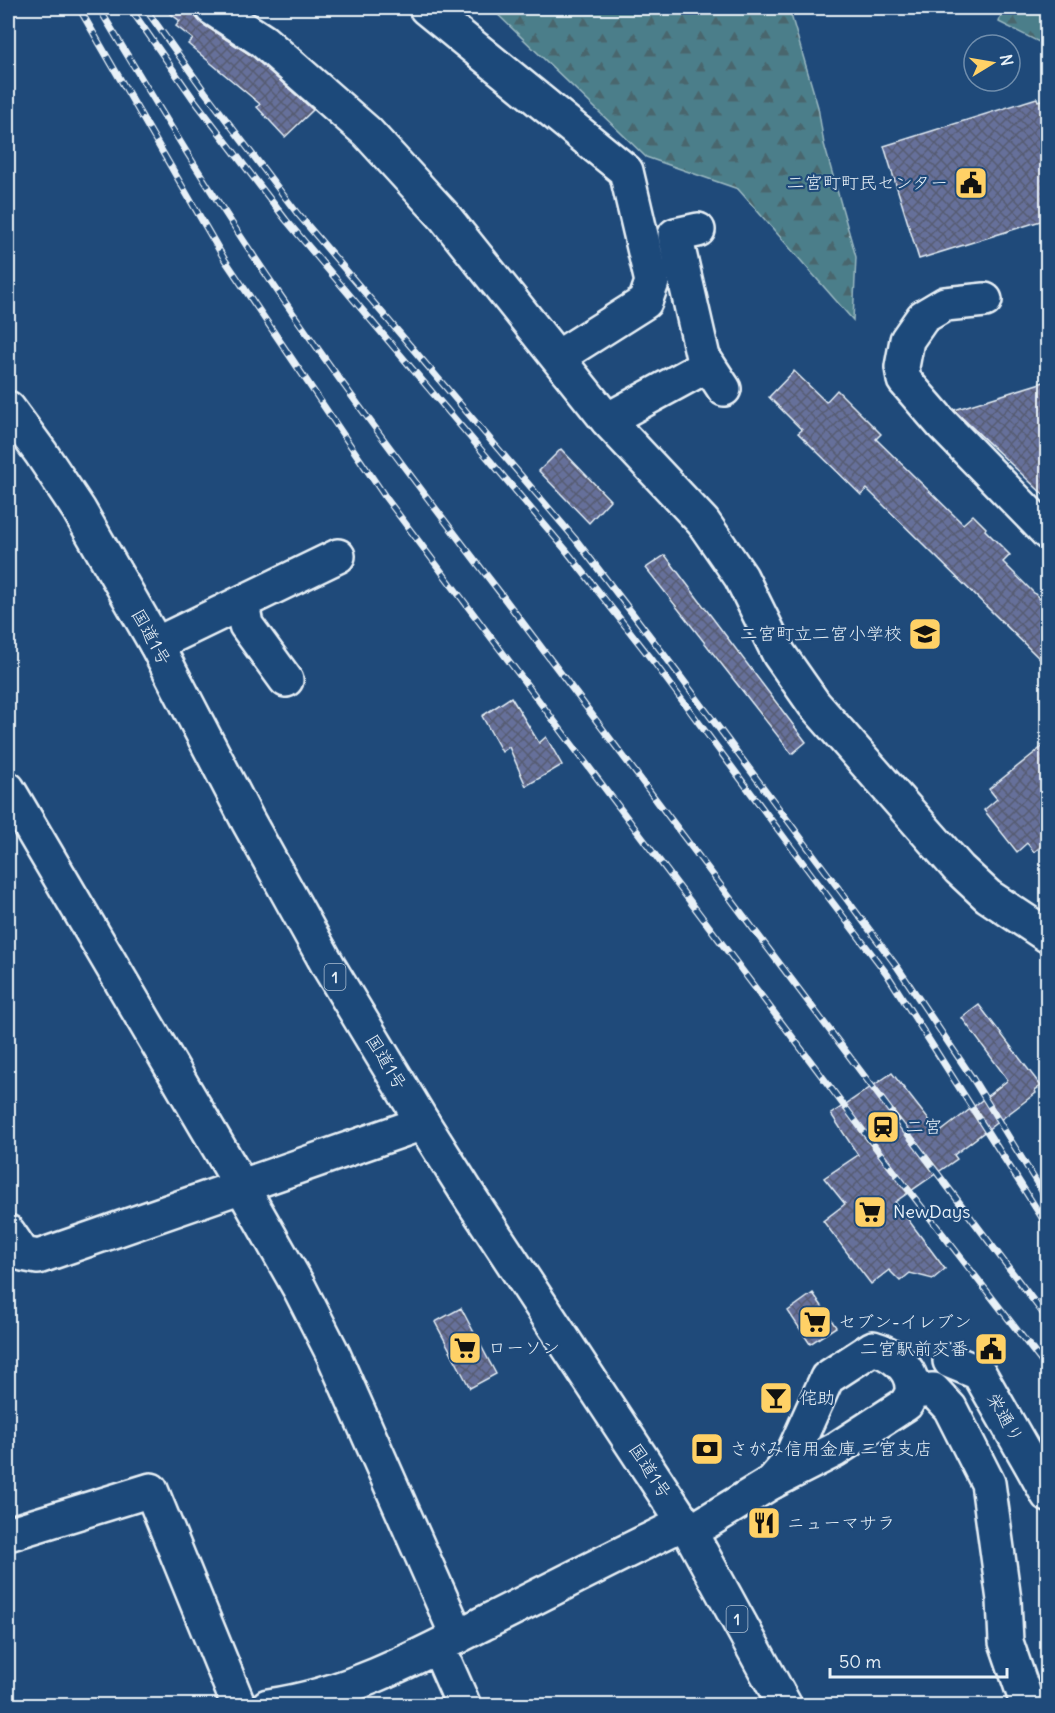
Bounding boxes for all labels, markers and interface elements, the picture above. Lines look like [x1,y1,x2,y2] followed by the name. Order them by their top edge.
[962,33,1022,93] north arrow
[996,53,1018,67] text: N
[953,165,989,201] public building icon: 二宮町町民センター
[787,171,948,194] place label: 二宮町町民センター
[127,604,176,669] street label: 国道1号
[907,616,943,652] school or university icon: 二宮町立二宮小学校
[740,622,902,645] place label: 二宮町立二宮小学校
[324,964,346,990] road number: 1
[361,1030,412,1094] street label: 国道1号
[865,1109,901,1145] station icon: 二宮
[906,1115,942,1138] place label: 二宮
[852,1194,888,1230] supermarket icon: NewDays
[893,1200,970,1223] place label: NewDays
[797,1304,833,1340] supermarket icon: セブン-イレブン
[838,1310,972,1333] place label: セブン-イレブン
[447,1330,483,1366] supermarket icon: ローソン
[973,1331,1009,1367] public building icon: 二宮駅前交番
[488,1336,560,1359] place label: ローソン
[860,1337,968,1360] place label: 二宮駅前交番
[758,1380,794,1416] bar icon: 侘助
[799,1386,835,1409] place label: 侘助
[982,1389,1029,1447] street label: 栄通り
[689,1431,725,1467] bank icon: さがみ信用金庫 二宮支店
[730,1437,932,1460] place label: さがみ信用金庫 二宮支店
[624,1439,677,1503] street label: 国道1号
[746,1505,782,1541] restaurant icon: ニューマサラ
[787,1511,895,1534] place label: ニューマサラ
[726,1606,748,1632] road number: 1
[830,1641,1007,1679] scale bar
[839,1650,881,1673] text: 50 m

